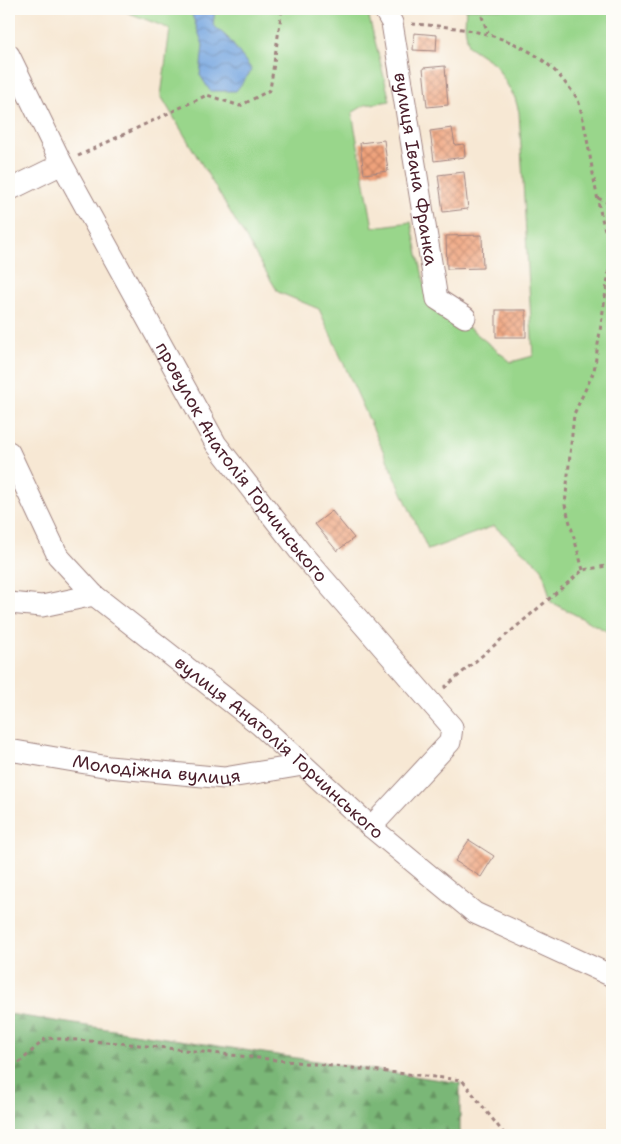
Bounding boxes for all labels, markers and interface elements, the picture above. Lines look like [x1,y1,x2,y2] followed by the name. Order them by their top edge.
[388,71,443,267] street label: вулиця Івана Франка
[150,338,333,587] street label: провулок Анатолія Горчинського
[170,651,389,844] street label: вулиця Анатолія Горчинського
[71,749,242,791] street label: Молодіжна вулиця

